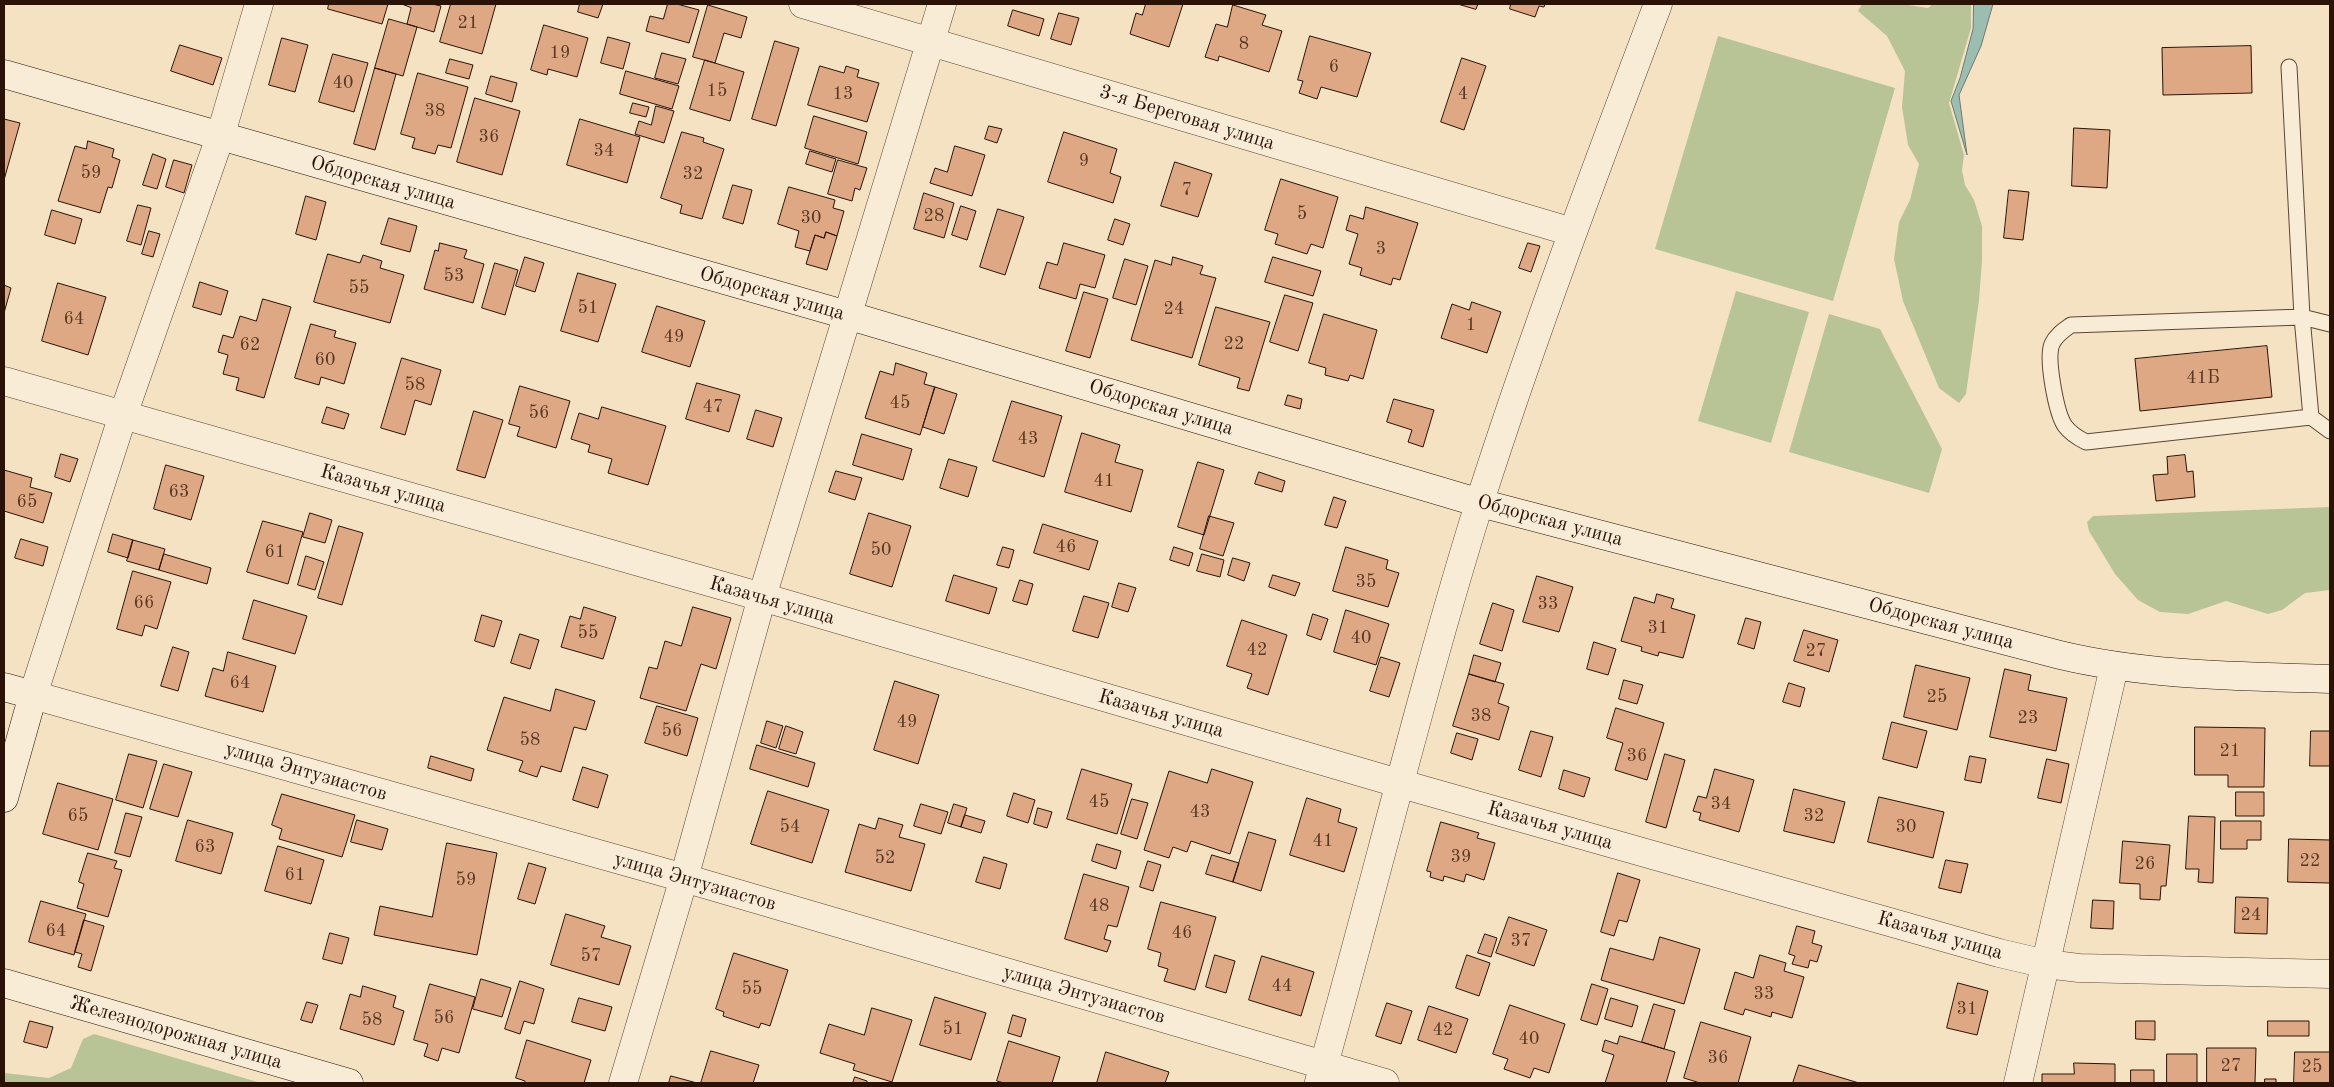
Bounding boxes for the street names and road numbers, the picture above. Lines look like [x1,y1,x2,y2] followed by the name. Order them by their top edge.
[1096,80,1278,156] street label: 3-я Береговая улица
[308,151,458,215] street label: Обдорская улица
[697,262,847,326] street label: Обдорская улица
[1086,375,1236,441] street label: Обдорская улица
[317,460,449,518] street label: Казачья улица
[1475,490,1625,552] street label: Обдорская улица
[706,572,838,630] street label: Казачья улица
[1866,593,2016,655] street label: Обдорская улица
[1095,685,1227,743] street label: Казачья улица
[222,737,390,807] street label: улица Энтузиастов
[1484,797,1616,855] street label: Казачья улица
[611,847,779,917] street label: улица Энтузиастов
[1874,907,2006,965] street label: Казачья улица
[1000,960,1168,1030] street label: улица Энтузиастов
[67,991,285,1075] street label: Железнодорожная улица

